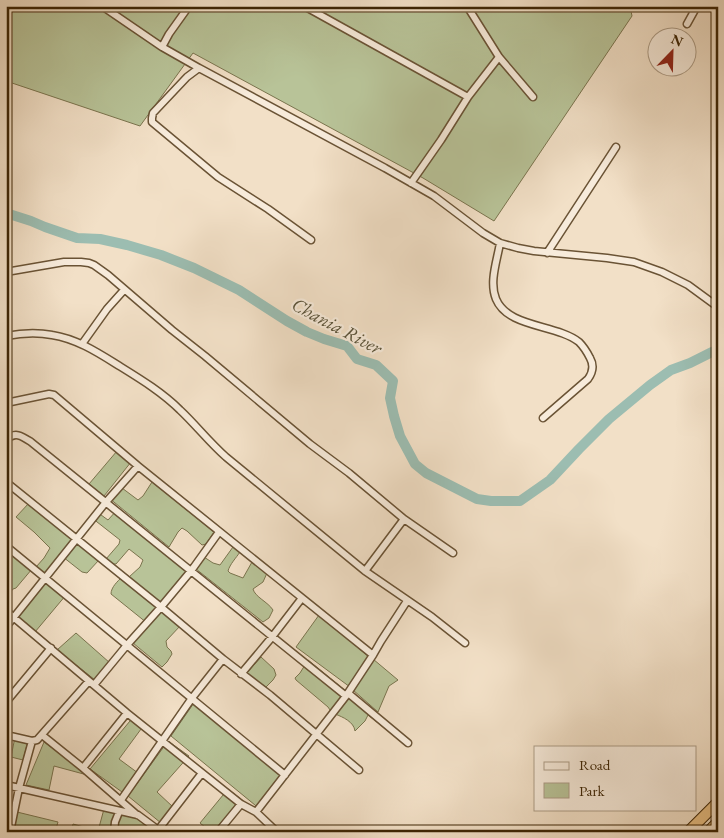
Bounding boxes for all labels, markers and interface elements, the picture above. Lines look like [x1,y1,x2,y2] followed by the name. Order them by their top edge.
[646,28,696,78] north arrow
[668,30,686,51] text: N
[287,292,387,361] water label: Chania River
[534,746,696,810] legend
[579,755,611,774] text: Road
[579,781,606,800] text: Park

